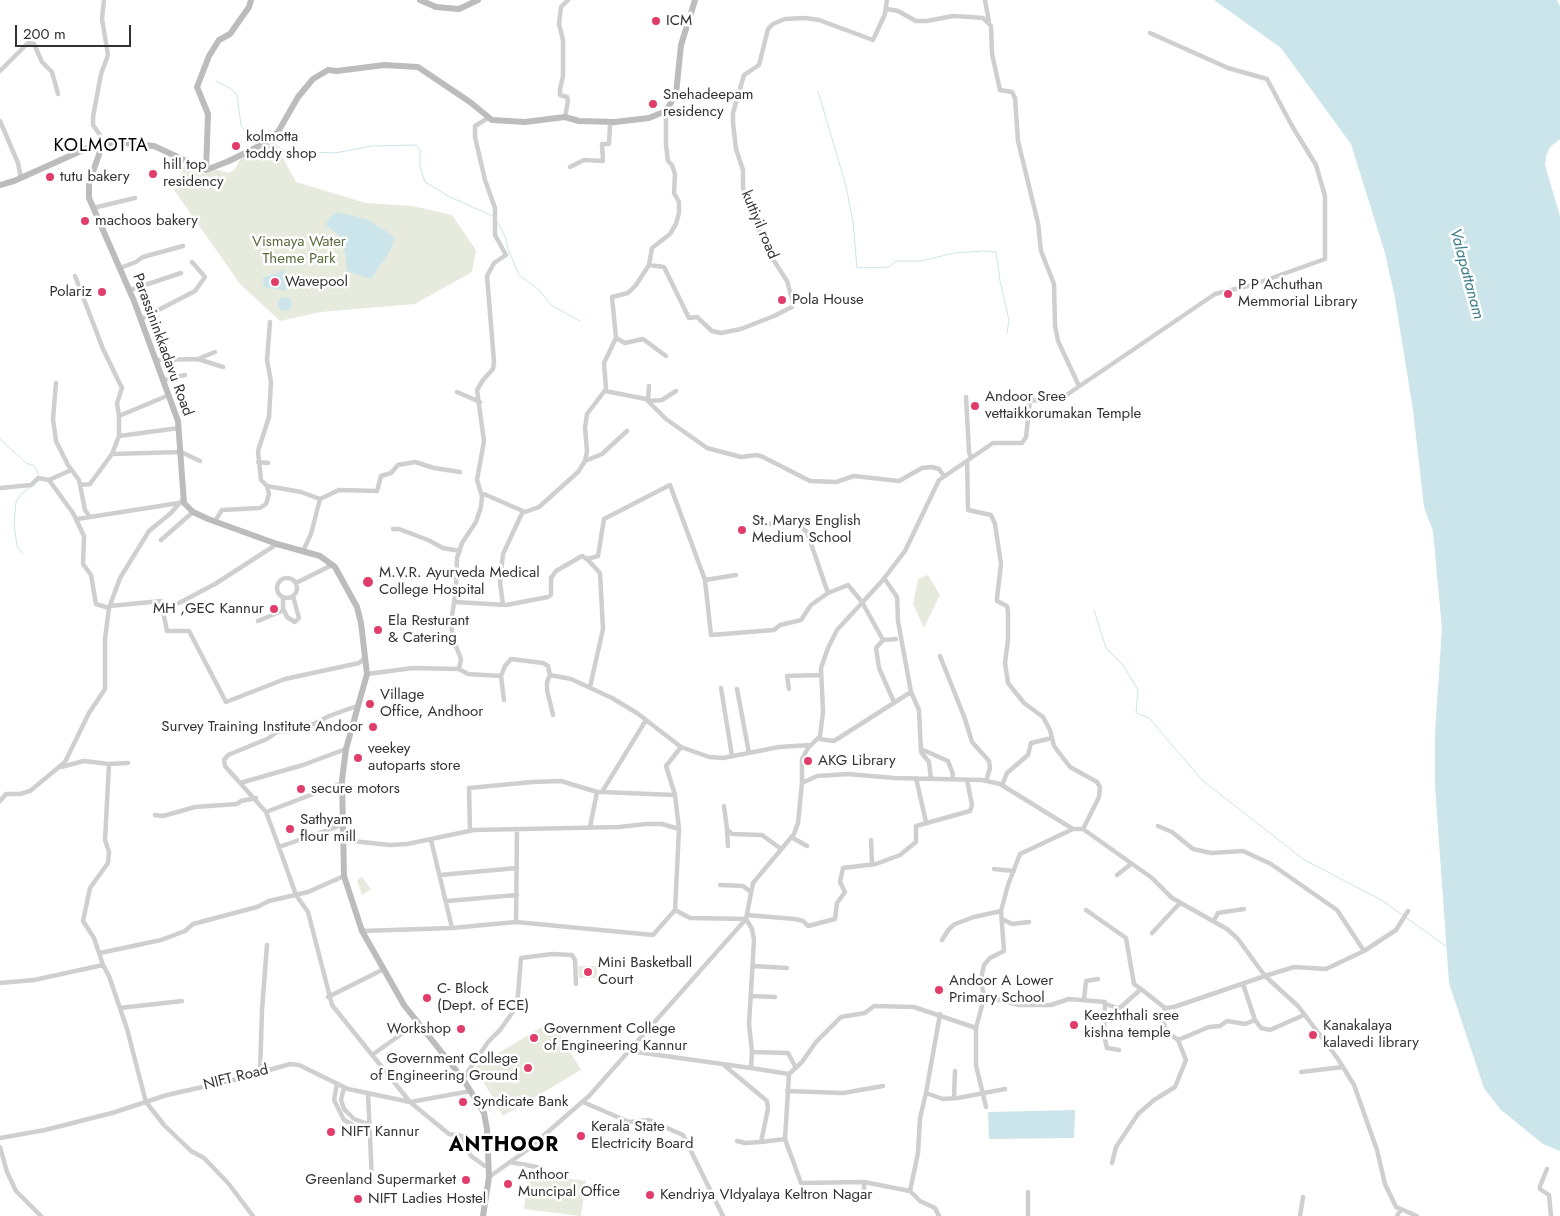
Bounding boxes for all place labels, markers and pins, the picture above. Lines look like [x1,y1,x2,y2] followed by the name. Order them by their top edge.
[666,12,692,30] place label: ICM
[650,15,662,27] marker: ICM
[663,86,753,121] place label: Snehadeepam residency
[647,98,659,110] marker: Snehadeepam residency
[246,128,317,163] place label: kolmotta toddy shop
[230,140,242,152] marker: kolmotta toddy shop
[163,156,224,191] place label: hill top residency
[60,168,130,186] place label: tutu bakery
[147,168,159,180] marker: hill top residency
[44,171,56,183] marker: tutu bakery
[95,212,198,230] place label: machoos bakery
[79,215,91,227] marker: machoos bakery
[285,273,348,291] place label: Wavepool
[269,276,281,288] marker: Wavepool
[1238,276,1357,311] place label: P P Achuthan Memmorial Library
[49,283,92,301] place label: Polariz
[96,286,108,298] marker: Polariz
[1222,288,1234,300] marker: P P Achuthan Memmorial Library
[792,291,864,309] place label: Pola House
[776,294,788,306] marker: Pola House
[985,388,1141,423] place label: Andoor Sree vettaikkorumakan Temple
[969,400,981,412] marker: Andoor Sree vettaikkorumakan Temple
[752,512,861,547] place label: St. Marys English Medium School
[736,524,748,536] marker: St. Marys English Medium School
[379,564,540,599] place label: M.V.R. Ayurveda Medical College Hospital
[361,575,375,589] marker: M.V.R. Ayurveda Medical College Hospital
[153,600,264,618] place label: MH ,GEC Kannur
[268,603,280,615] marker: MH ,GEC Kannur
[388,612,469,647] place label: Ela Resturant & Catering
[372,624,384,636] marker: Ela Resturant & Catering
[380,686,483,721] place label: Village Office, Andhoor
[364,698,376,710] marker: Village Office, Andhoor
[161,718,363,736] place label: Survey Training Institute Andoor
[367,721,379,733] marker: Survey Training Institute Andoor
[368,740,460,775] place label: veekey autoparts store
[352,752,364,764] marker: veekey autoparts store
[818,752,896,770] place label: AKG Library
[802,755,814,767] marker: AKG Library
[311,780,400,798] place label: secure motors
[295,783,307,795] marker: secure motors
[300,811,356,846] place label: Sathyam flour mill
[284,823,296,835] marker: Sathyam flour mill
[598,954,692,989] place label: Mini Basketball Court
[582,966,594,978] marker: Mini Basketball Court
[949,972,1053,1007] place label: Andoor A Lower Primary School
[437,980,529,1015] place label: C- Block (Dept. of ECE)
[933,984,945,996] marker: Andoor A Lower Primary School
[421,992,433,1004] marker: C- Block (Dept. of ECE)
[1084,1007,1179,1042] place label: Keezhthali sree kishna temple
[1323,1017,1419,1052] place label: Kanakalaya kalavedi library
[1068,1019,1080,1031] marker: Keezhthali sree kishna temple
[387,1020,451,1038] place label: Workshop
[544,1020,687,1055] place label: Government College of Engineering Kannur
[455,1023,467,1035] marker: Workshop
[1307,1029,1319,1041] marker: Kanakalaya kalavedi library
[528,1032,540,1044] marker: Government College of Engineering Kannur
[370,1050,518,1085] place label: Government College of Engineering Ground
[522,1062,534,1074] marker: Government College of Engineering Ground
[473,1093,568,1111] place label: Syndicate Bank
[457,1096,469,1108] marker: Syndicate Bank
[591,1118,693,1153] place label: Kerala State Electricity Board
[341,1123,419,1141] place label: NIFT Kannur
[325,1126,337,1138] marker: NIFT Kannur
[575,1130,587,1142] marker: Kerala State Electricity Board
[518,1166,620,1201] place label: Anthoor Muncipal Office
[305,1171,456,1189] place label: Greenland Supermarket
[460,1174,472,1186] marker: Greenland Supermarket
[502,1178,514,1190] marker: Anthoor Muncipal Office
[660,1186,872,1204] place label: Kendriya VIdyalaya Keltron Nagar
[644,1189,656,1201] marker: Kendriya VIdyalaya Keltron Nagar
[368,1190,486,1208] place label: NIFT Ladies Hostel
[352,1193,364,1205] marker: NIFT Ladies Hostel

